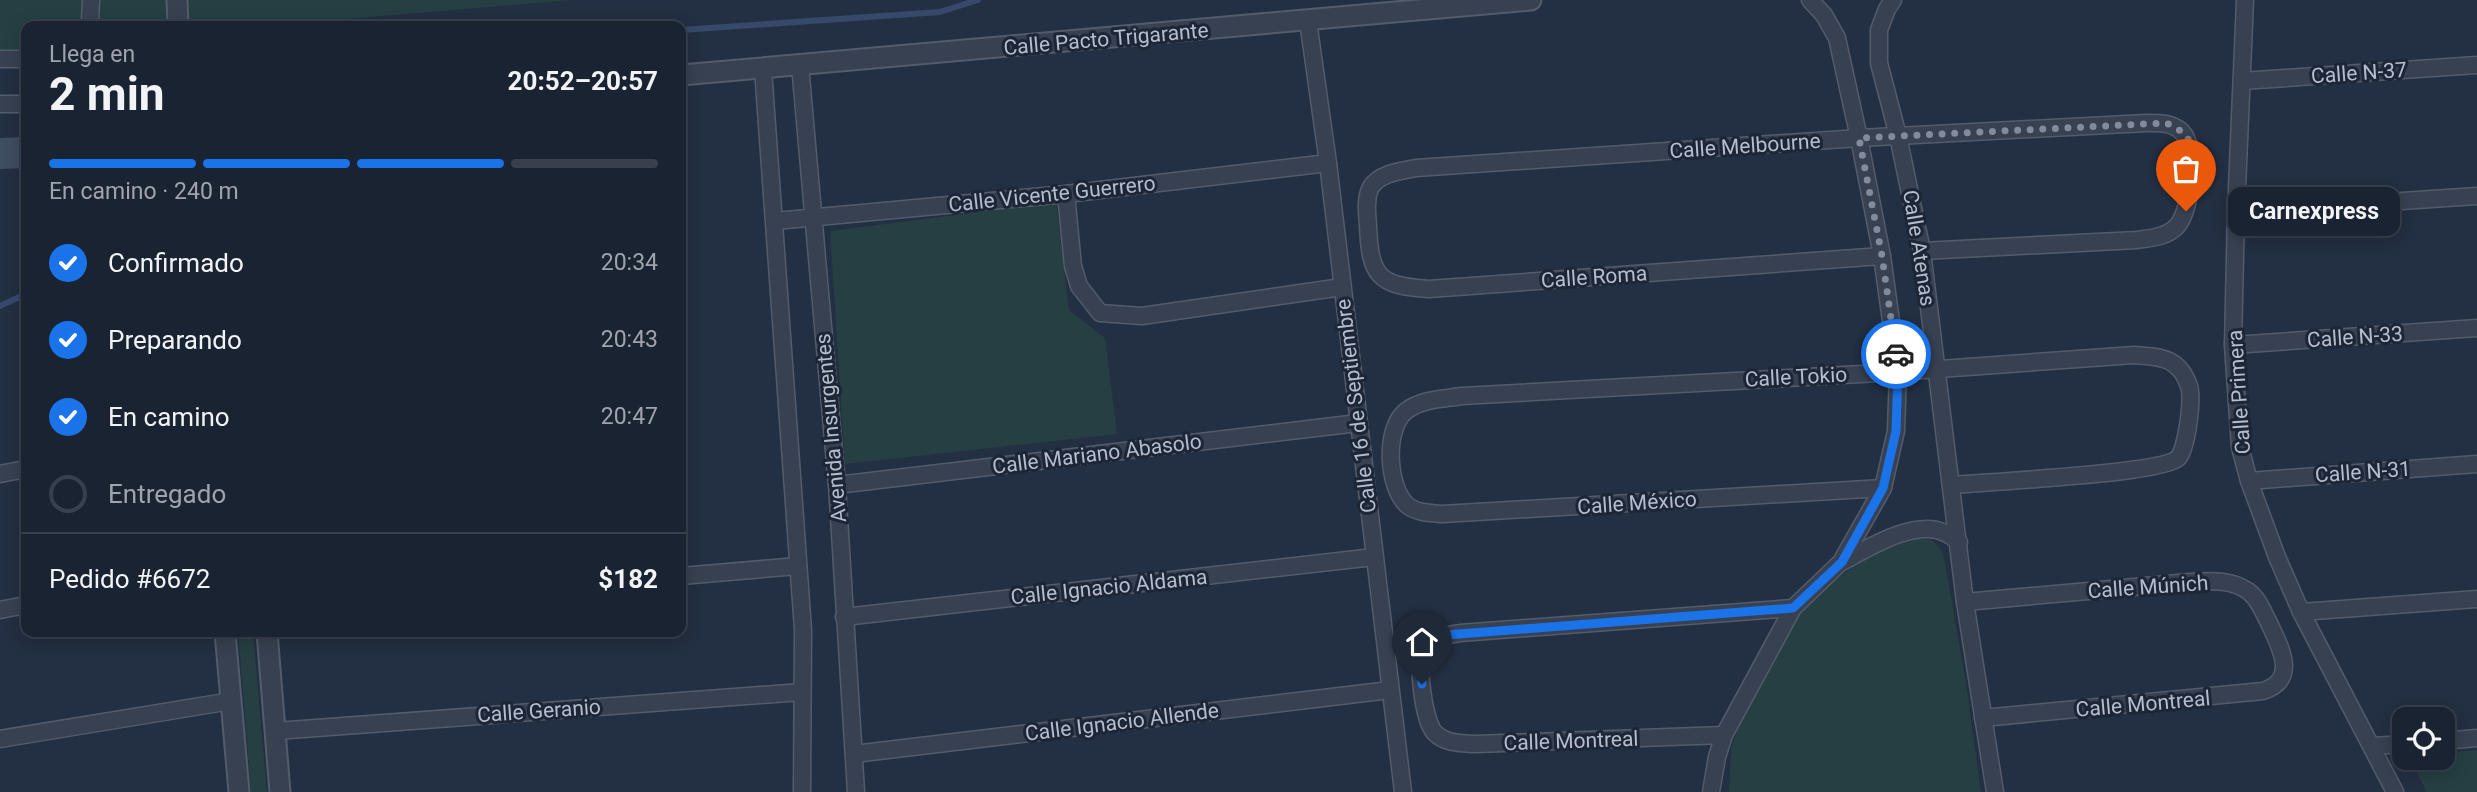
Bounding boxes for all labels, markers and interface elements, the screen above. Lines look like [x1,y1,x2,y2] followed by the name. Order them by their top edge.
[1003,18,1209,60] street label: Calle Pacto Trigarante
[49,41,135,68] text: Llega en
[2310,58,2408,88] street label: Calle N-37
[508,66,658,96] text: 20:52–20:57
[49,67,165,121] text: 2 min
[1669,129,1821,163] street label: Calle Melbourne
[2156,139,2216,211] pin
[2167,150,2205,188] icon: bag
[947,171,1157,217] street label: Calle Vicente Guerrero
[49,178,239,205] text: En camino · 240 m
[2228,186,2400,235] callout: Carnexpress
[1898,188,1940,308] street label: Calle Atenas
[2249,198,2379,225] text: Carnexpress
[49,244,87,282] icon: check
[108,248,244,278] text: Confirmado
[601,249,658,276] text: 20:34
[1540,261,1648,293] street label: Calle Roma
[1331,298,1381,514] street label: Calle 16 de Septiembre
[1861,319,1931,389] courier
[49,321,87,359] icon: check
[2306,322,2404,352] street label: Calle N-33
[108,325,242,355] text: Preparando
[601,326,658,353] text: 20:43
[2223,329,2255,455] street label: Calle Primera
[811,333,851,523] street label: Avenida Insurgentes
[1877,335,1915,373] icon: car
[1744,362,1848,392] street label: Calle Tokio
[49,398,87,436] icon: check
[108,402,230,432] text: En camino
[601,403,658,430] text: 20:47
[991,429,1203,479] street label: Calle Mariano Abasolo
[2314,457,2412,487] street label: Calle N-31
[108,479,226,509] text: Entregado
[1576,487,1698,519] street label: Calle México
[49,564,210,594] text: Pedido #6672
[598,564,658,594] text: $182
[1010,565,1208,609] street label: Calle Ignacio Aldama
[2087,571,2209,603] street label: Calle Múnich
[1392,612,1452,684] pin
[1403,623,1441,661] icon: home
[2075,686,2211,722] street label: Calle Montreal
[476,695,602,727] street label: Calle Geranio
[1024,698,1220,746] street label: Calle Ignacio Allende
[2392,707,2455,770] map controls
[2392,707,2455,770] button: locate
[1503,727,1639,755] street label: Calle Montreal

